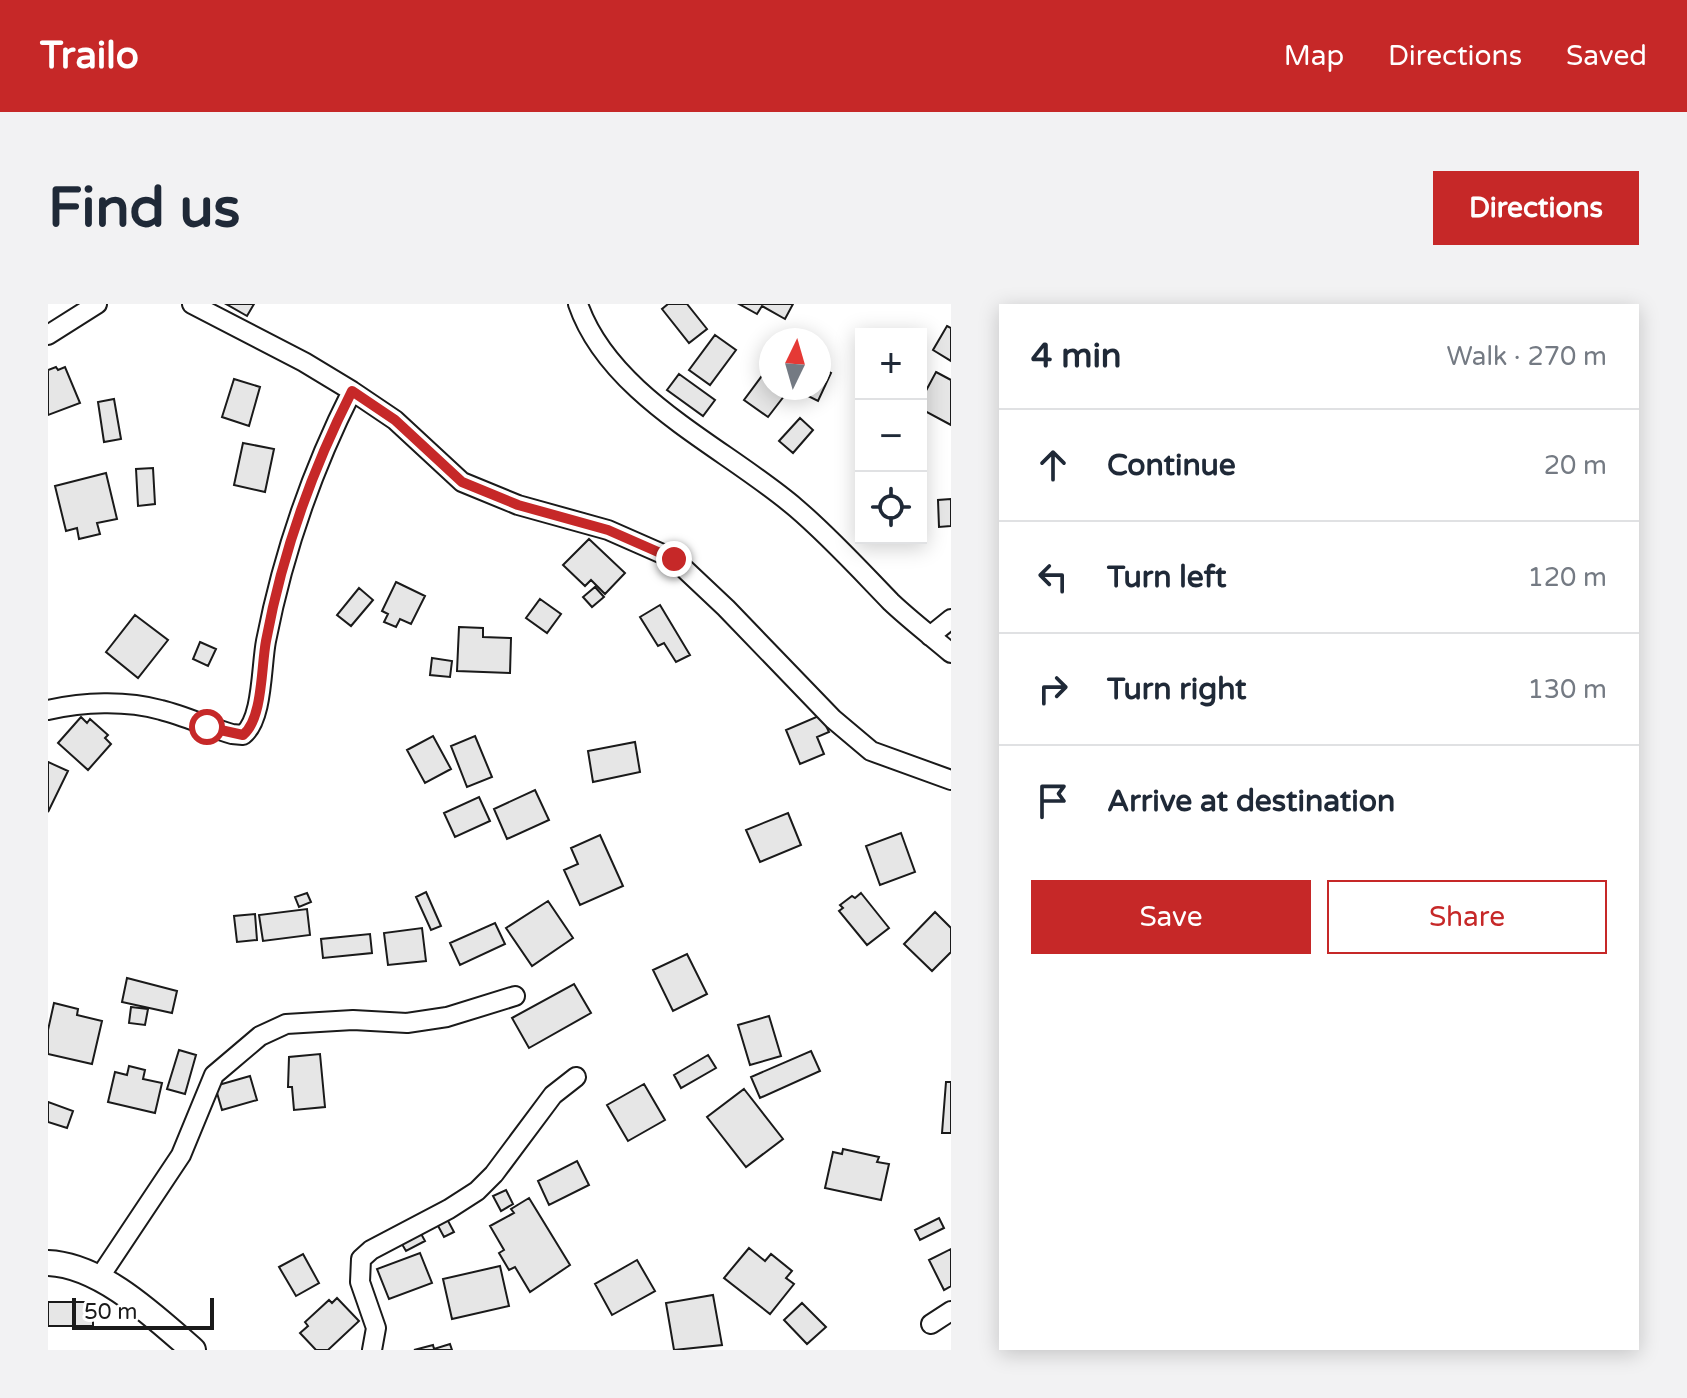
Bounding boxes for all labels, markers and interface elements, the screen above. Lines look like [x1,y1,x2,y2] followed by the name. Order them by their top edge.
[40,33,139,79] text: Trailo
[1284,39,1344,73] text: Map
[1388,39,1522,73] text: Directions
[1566,39,1647,73] text: Saved
[1433,171,1639,245] button: Directions
[48,175,240,242] text: Find us
[759,328,831,400] north arrow
[855,328,927,544] map controls
[855,328,927,400] button: +
[1031,336,1122,377] text: 4 min
[1447,341,1607,372] text: Walk · 270 m
[855,400,927,472] button: −
[1031,443,1075,487] icon: ahead
[1107,447,1236,484] text: Continue
[1544,450,1607,481] text: 20 m
[855,472,927,544] button: locate
[656,541,692,577] route end
[1031,555,1075,599] icon: left
[1107,559,1226,596] text: Turn left
[1527,562,1607,593] text: 120 m
[1031,667,1075,711] icon: right
[1107,671,1247,708] text: Turn right
[1527,674,1607,705] text: 130 m
[189,709,225,745] route start
[1031,779,1075,823] icon: arrive
[1107,783,1395,820] text: Arrive at destination
[1031,880,1311,954] button: Save
[1327,880,1607,954] button: Share
[72,1294,214,1330] scale bar
[84,1299,138,1325] text: 50 m

